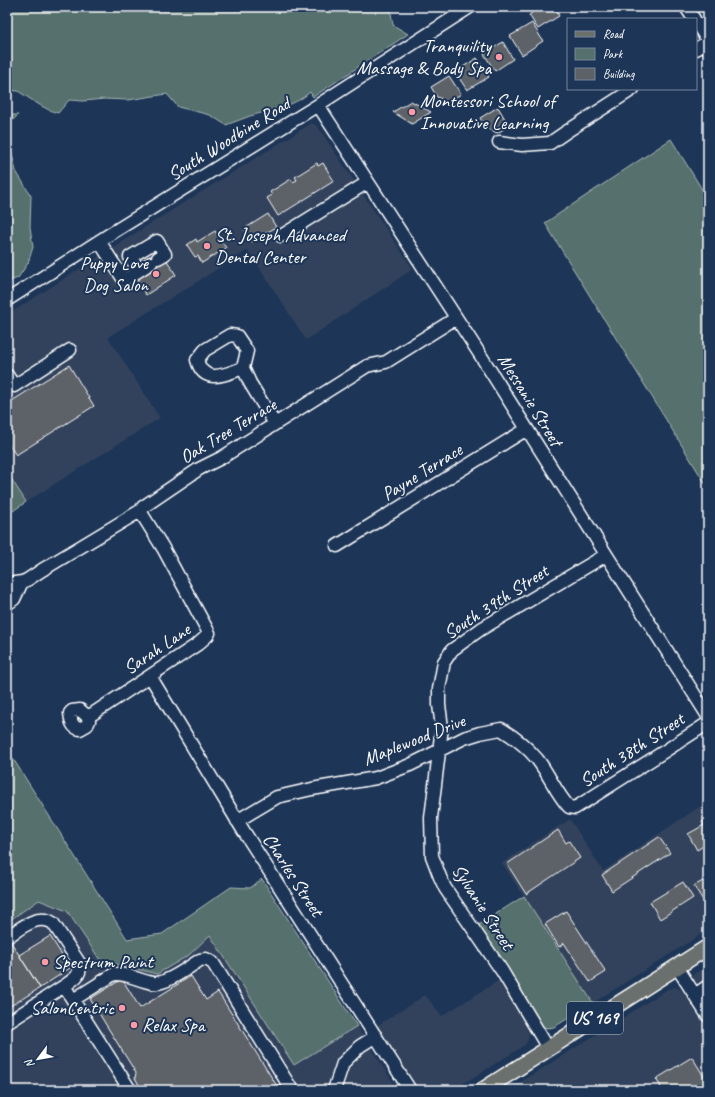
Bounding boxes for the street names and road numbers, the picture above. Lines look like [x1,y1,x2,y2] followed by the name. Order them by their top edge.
[163,90,297,186] street label: South Woodbine Road
[492,349,569,453] street label: Messanie Street
[175,392,282,469] street label: Oak Tree Terrace
[377,437,468,506] street label: Payne Terrace
[439,558,554,645] street label: South 39th Street
[119,617,197,680] street label: Sarah Lane
[575,706,690,793] street label: South 38th Street
[360,708,470,771] street label: Maplewood Drive
[257,829,330,923] street label: Charles Street
[446,860,520,956] street label: Sylvanie Street
[567,1002,623,1034] road number: US 169

